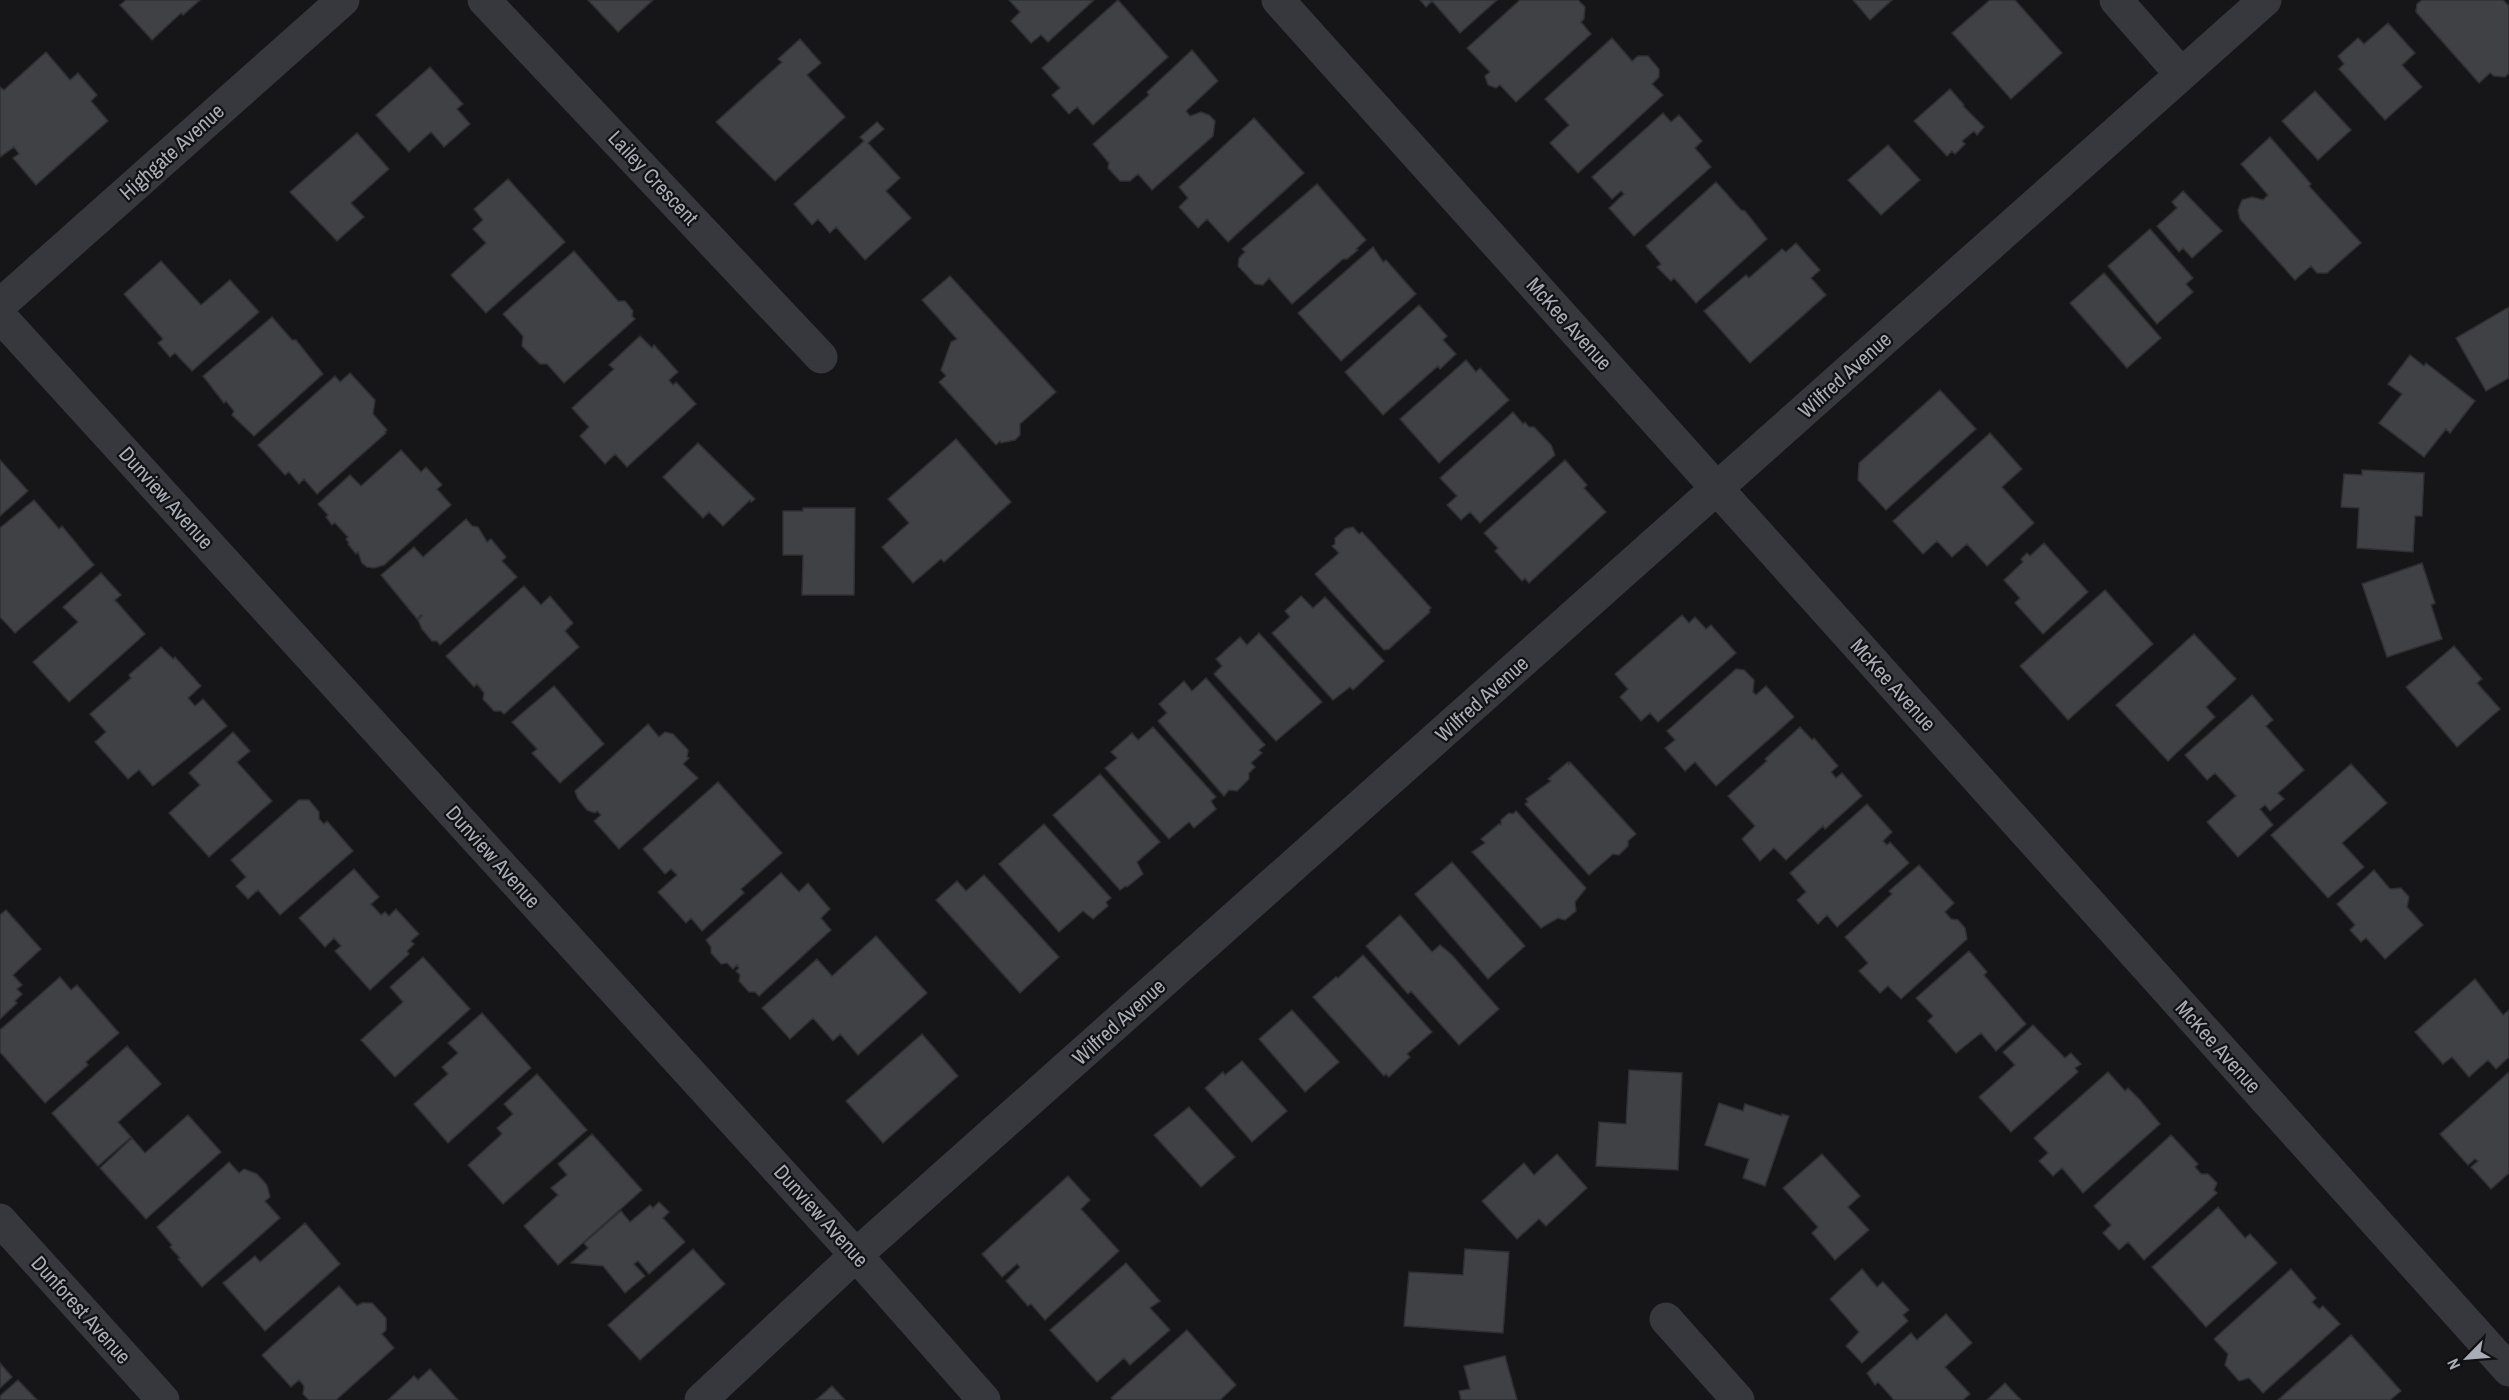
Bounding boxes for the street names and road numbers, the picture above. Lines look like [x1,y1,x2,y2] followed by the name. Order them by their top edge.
[113,97,230,207] street label: Highgate Avenue
[602,124,705,231] street label: Lailey Crescent
[1520,271,1619,376] street label: McKee Avenue
[1792,325,1898,424] street label: Wilfred Avenue
[112,440,220,555] street label: Dunview Avenue
[1844,632,1943,737] street label: McKee Avenue
[1429,649,1535,748] street label: Wilfred Avenue
[439,799,547,914] street label: Dunview Avenue
[1066,972,1172,1071] street label: Wilfred Avenue
[2169,994,2268,1099] street label: McKee Avenue
[767,1158,875,1273] street label: Dunview Avenue
[25,1249,138,1370] street label: Dunforest Avenue

